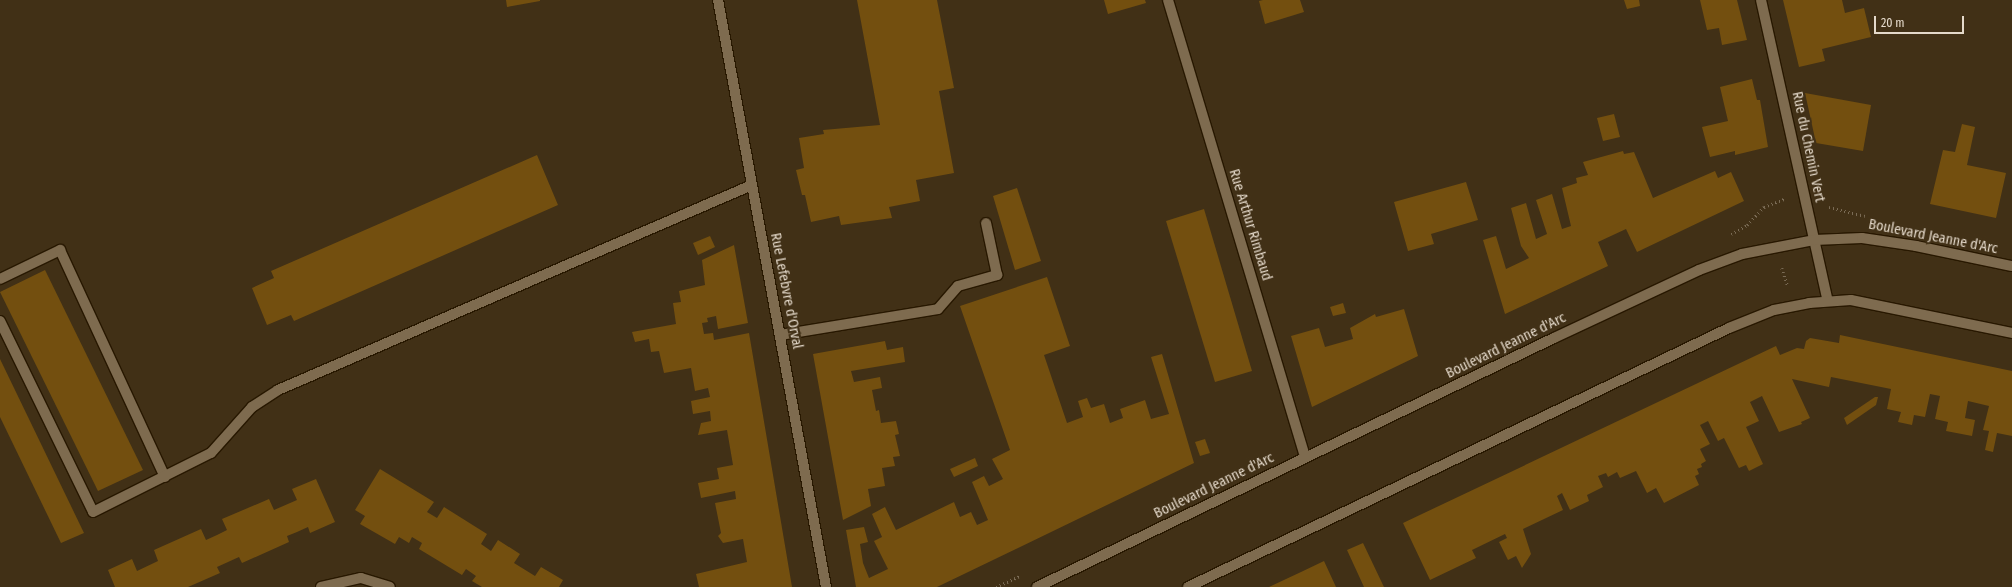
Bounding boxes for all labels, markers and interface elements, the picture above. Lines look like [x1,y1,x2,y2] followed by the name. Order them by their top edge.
[1876,8,1966,34] scale bar
[1881,16,1905,30] text: 20 m
[1788,90,1828,204] street label: Rue du Chemin Vert
[1225,167,1275,283] street label: Rue Arthur Rimbaud
[1867,216,1999,258] street label: Boulevard Jeanne d'Arc
[767,232,805,350] street label: Rue Lefebvre d'Orval
[1443,310,1569,382] street label: Boulevard Jeanne d'Arc
[1151,450,1277,522] street label: Boulevard Jeanne d'Arc

